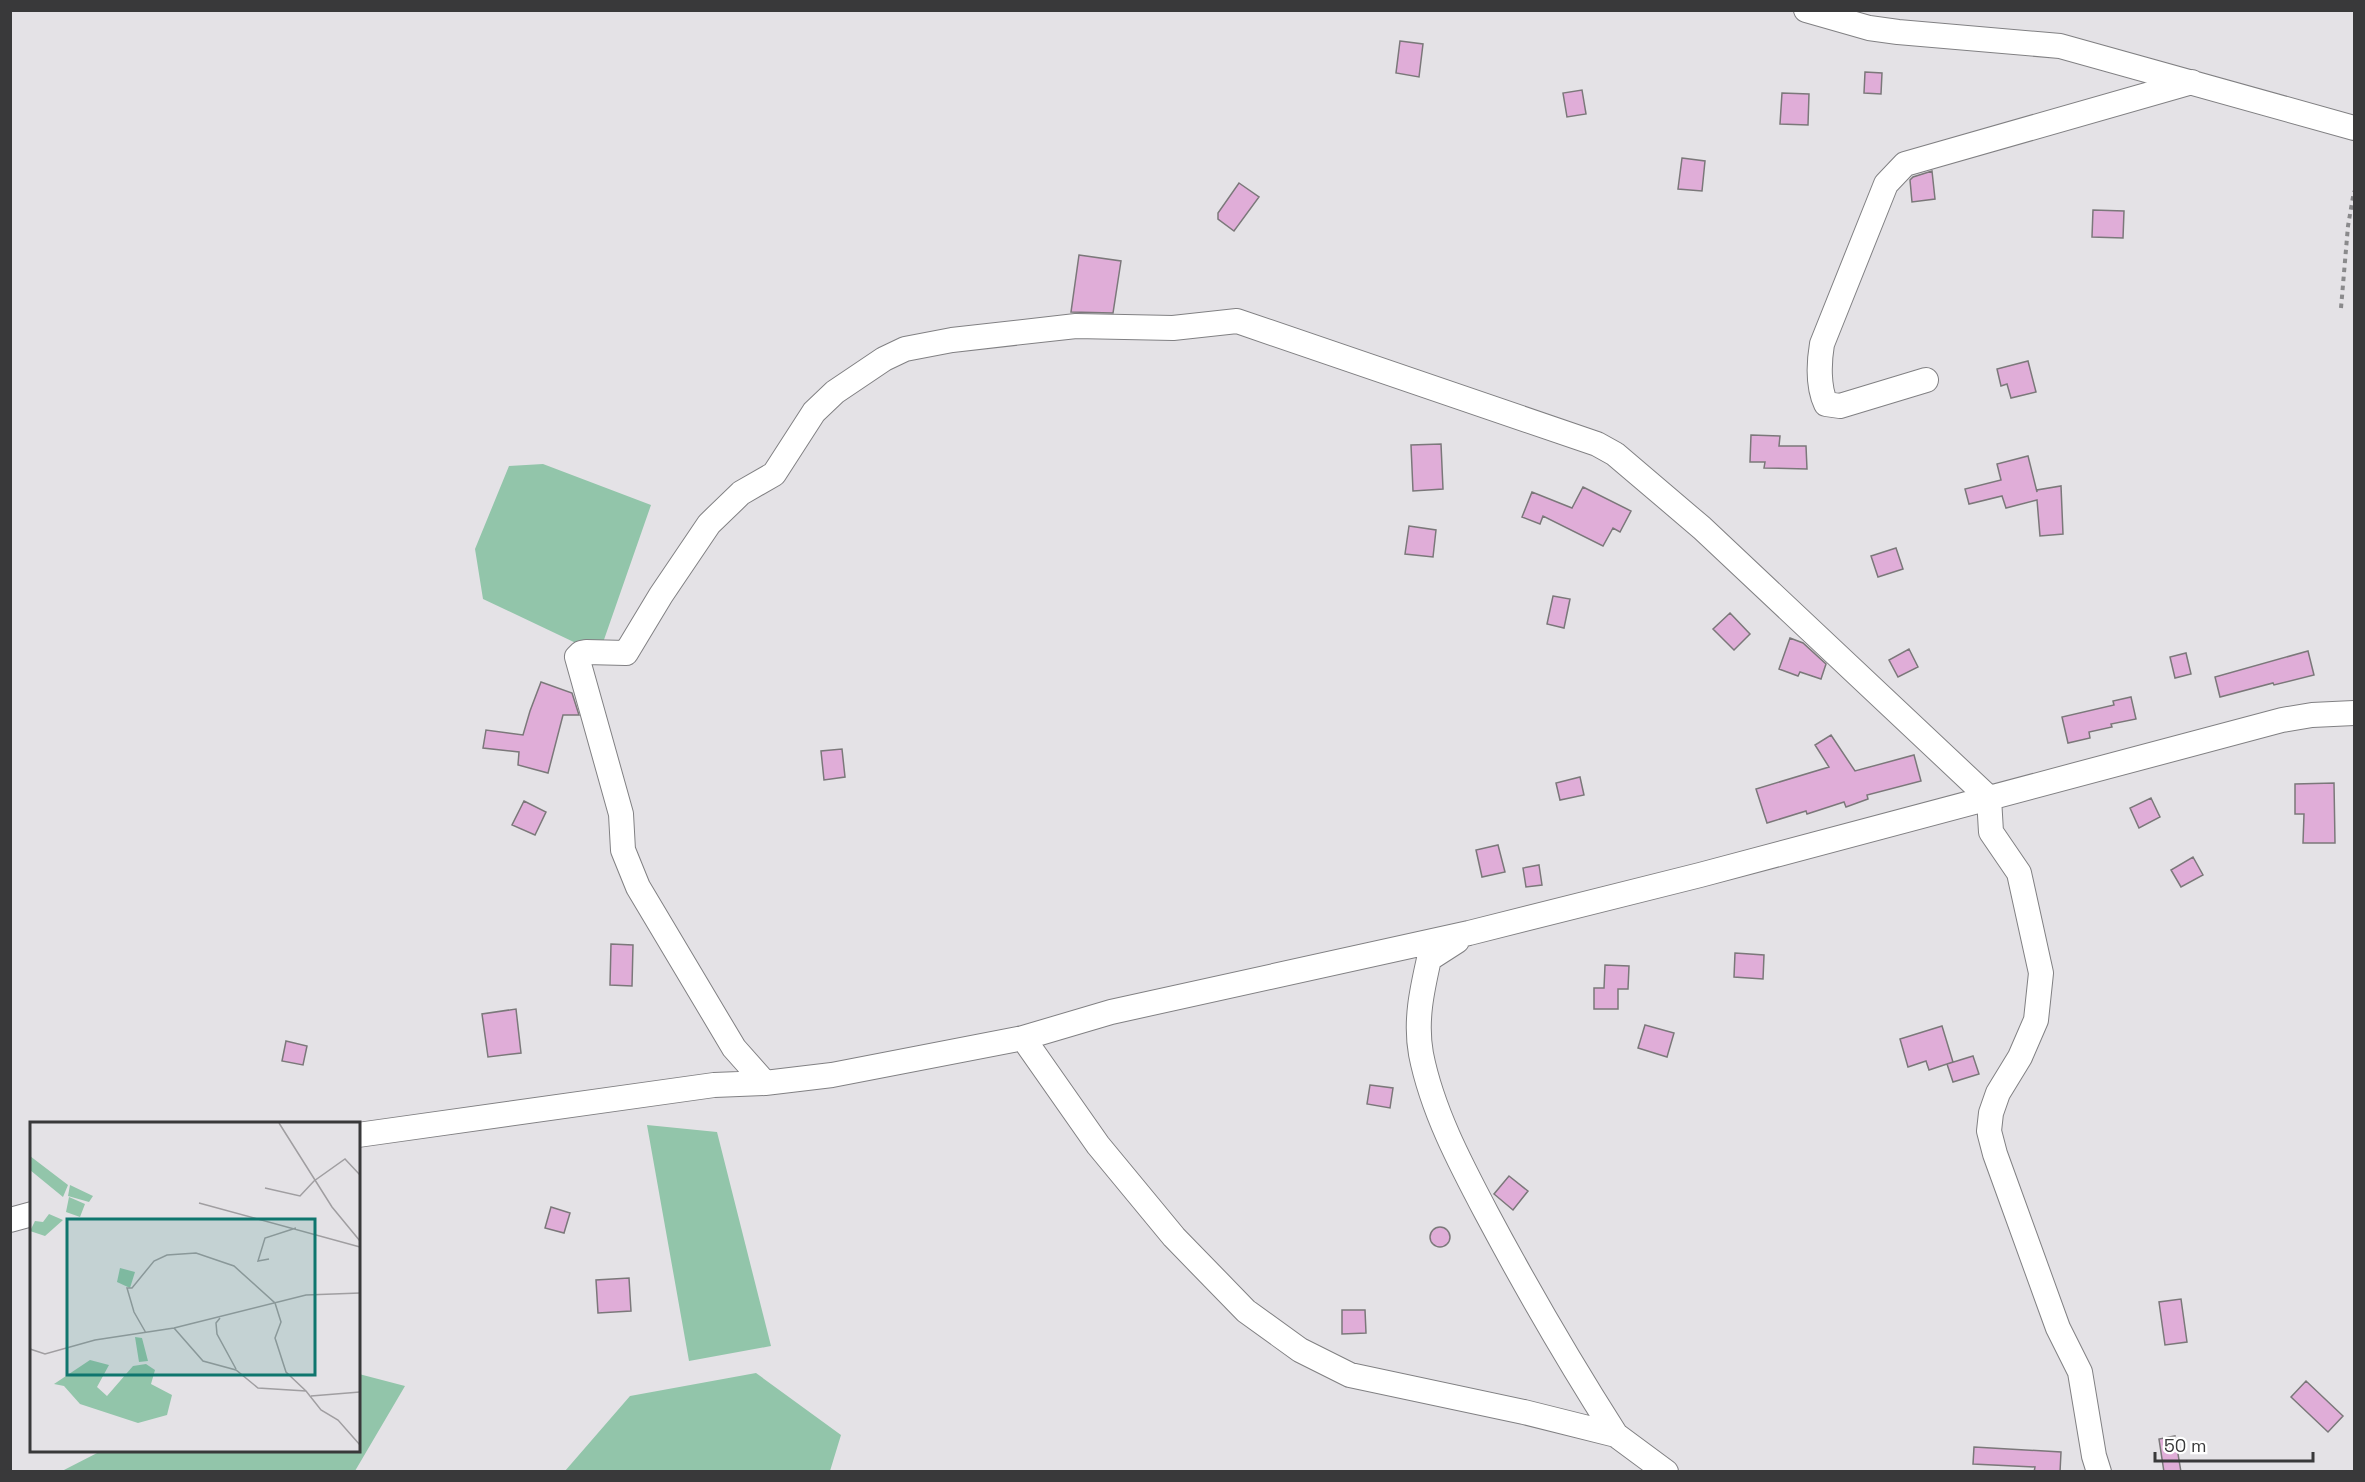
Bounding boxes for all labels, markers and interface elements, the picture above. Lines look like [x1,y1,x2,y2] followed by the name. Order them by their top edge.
[30,1122,360,1452] inset map
[2155,1425,2312,1463] scale bar
[2164,1434,2206,1457] text: 50 m

